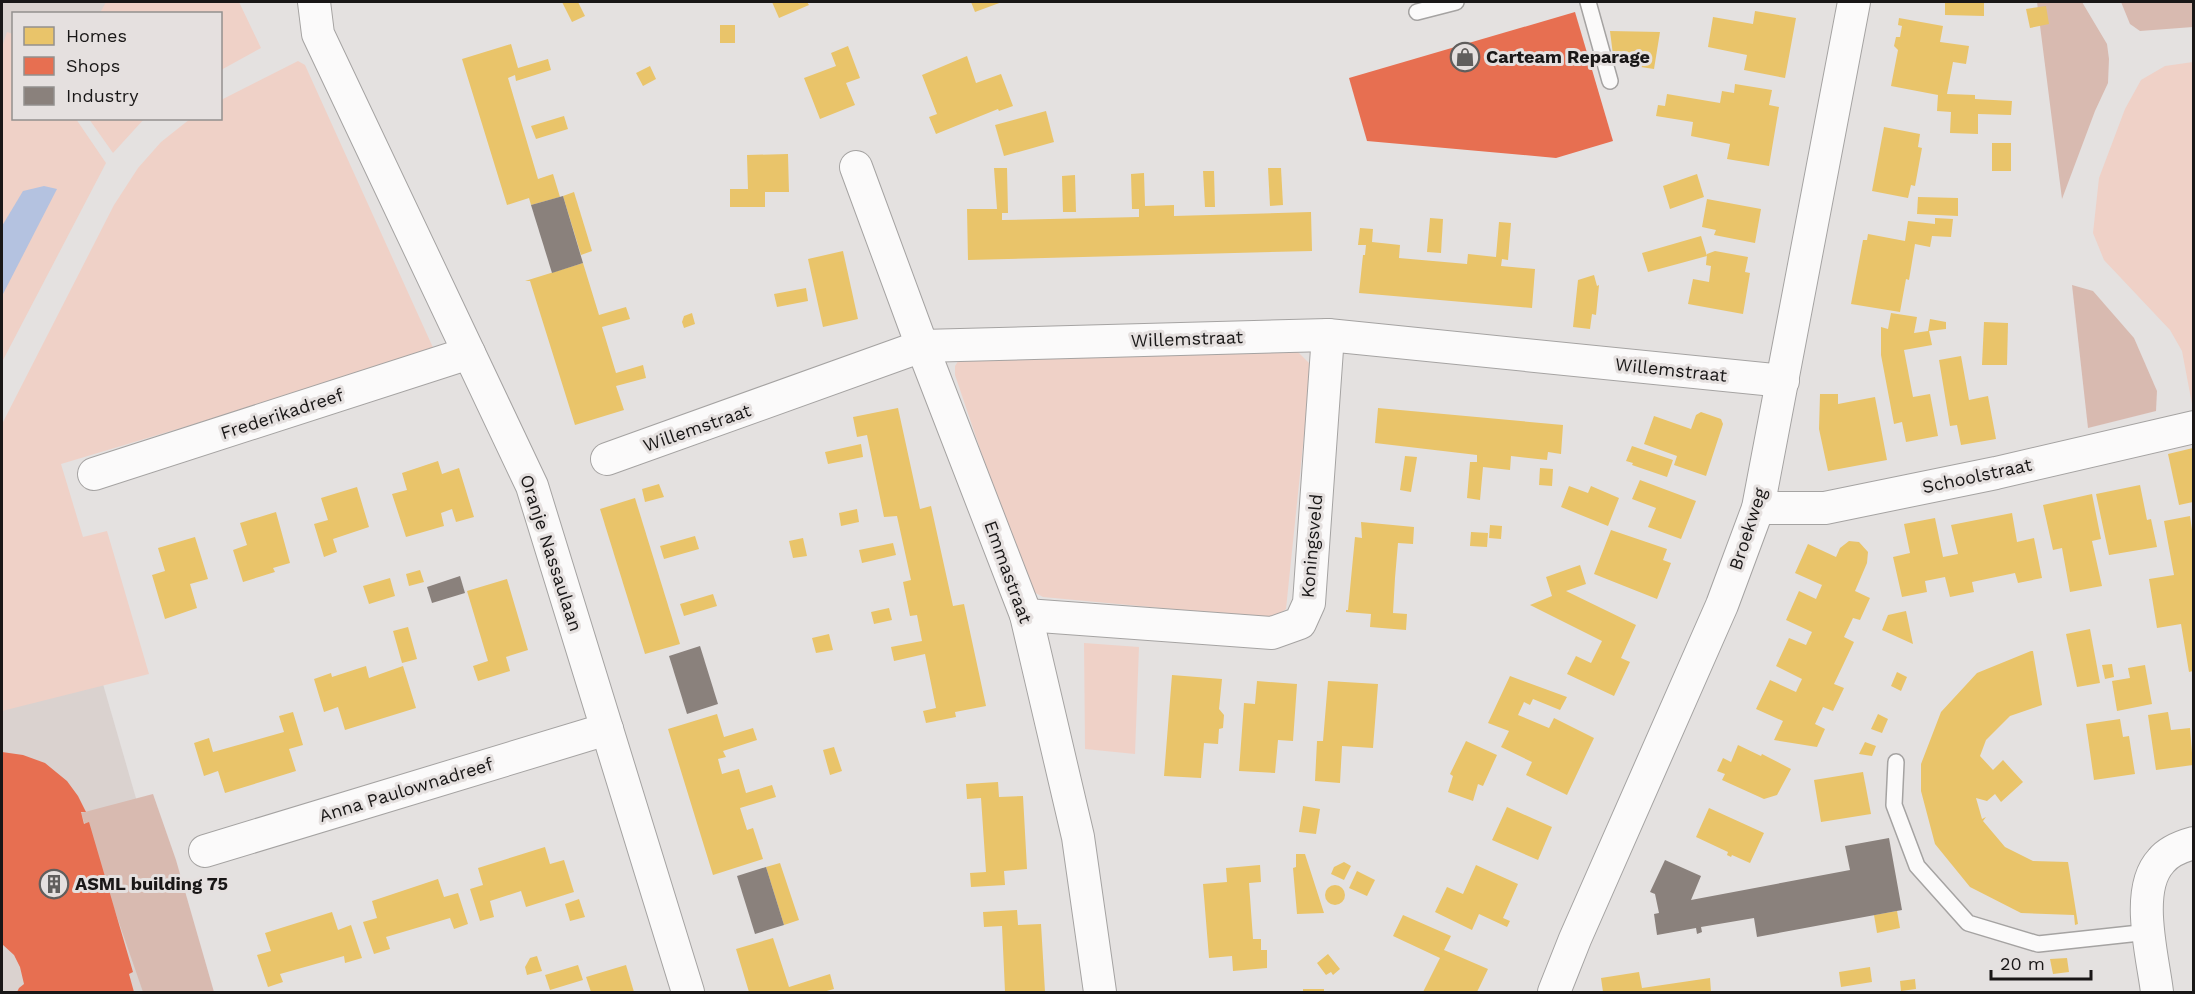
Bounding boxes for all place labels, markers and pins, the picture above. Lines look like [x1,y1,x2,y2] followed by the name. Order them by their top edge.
[1449,41,1481,73] shop icon: Carteam Reparage
[1486,46,1650,67] place label: Carteam Reparage
[38,868,70,900] building icon: ASML building 75
[75,873,228,894] place label: ASML building 75

